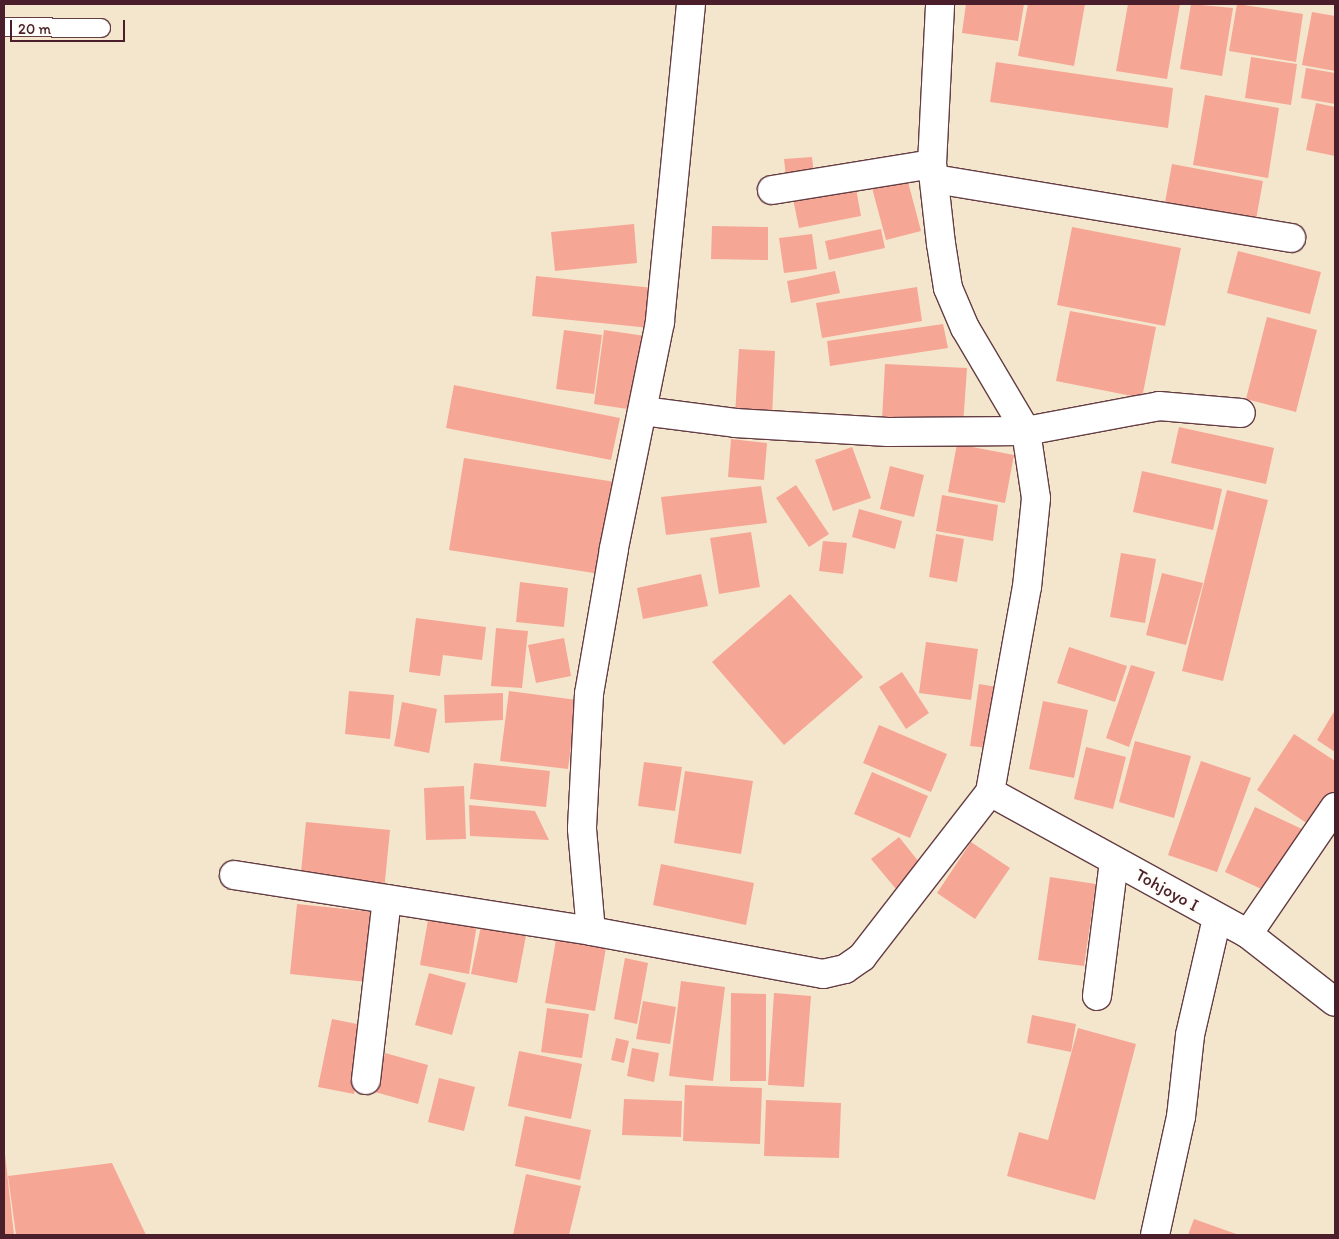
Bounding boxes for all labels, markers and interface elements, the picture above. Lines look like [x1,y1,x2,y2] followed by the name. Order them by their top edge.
[12,10,128,42] scale bar
[18,20,51,38] text: 20 m
[1131,864,1203,916] street label: Tohjoyo I

